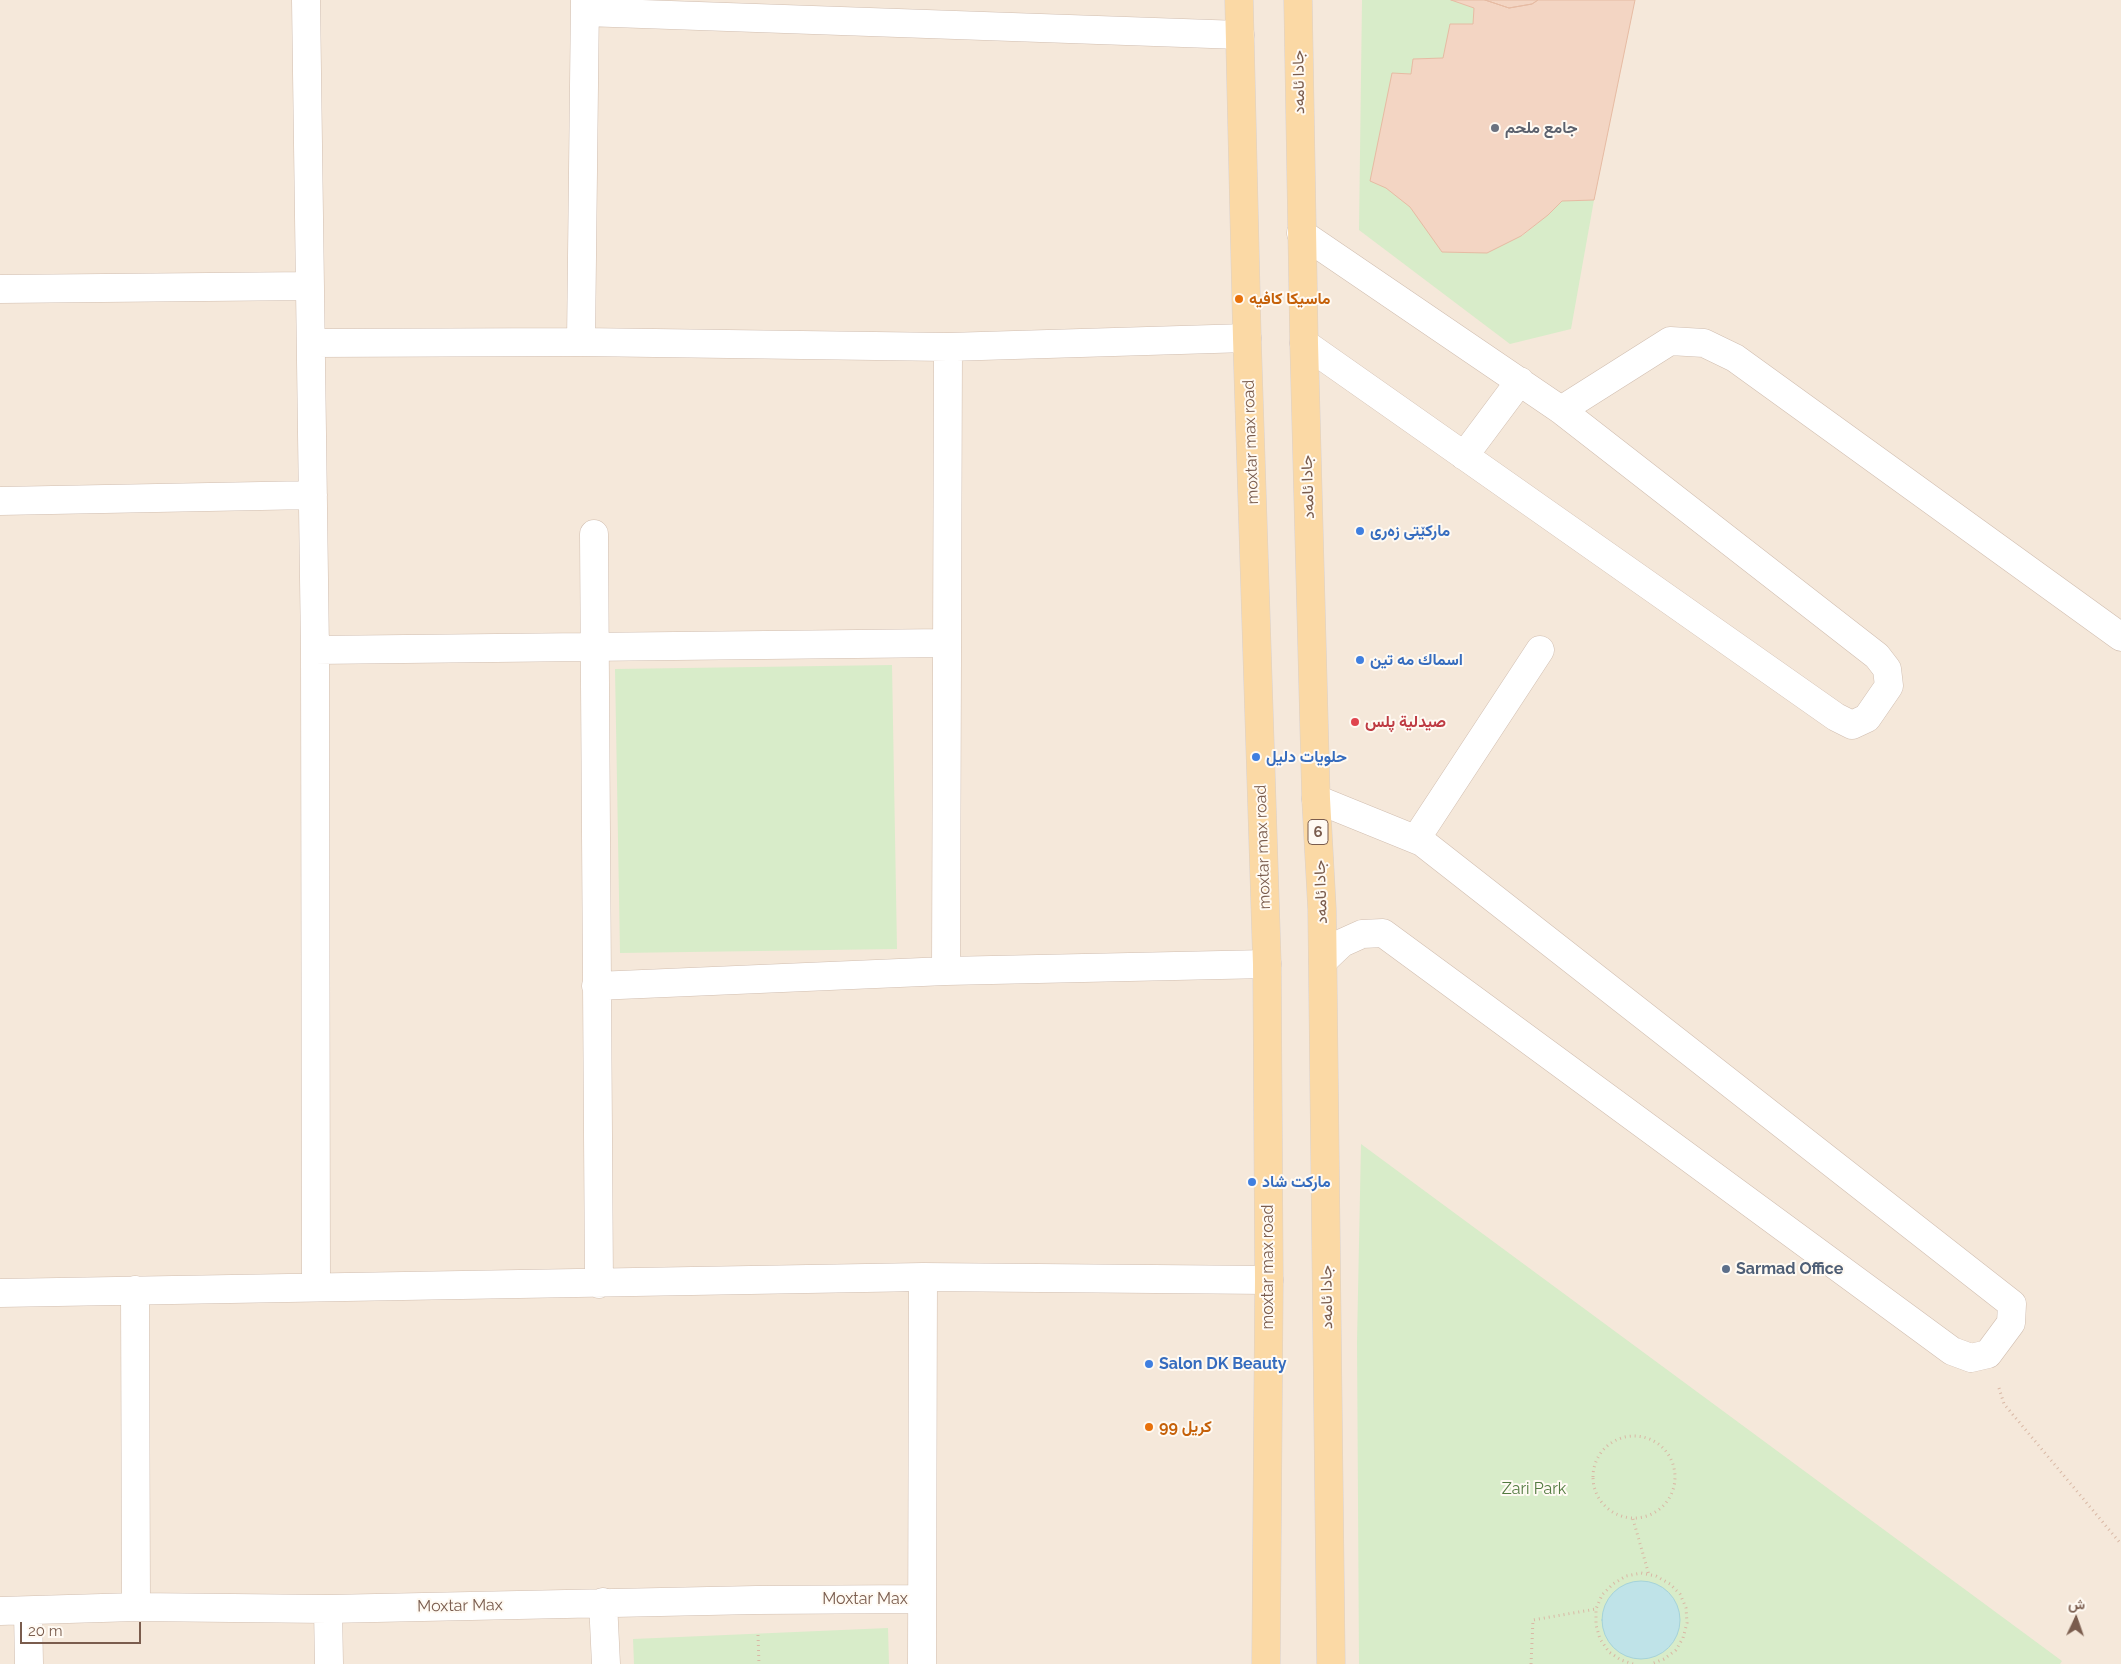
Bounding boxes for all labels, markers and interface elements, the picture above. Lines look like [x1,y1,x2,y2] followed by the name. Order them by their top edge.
[1289,50,1309,114] street label: جادا ئامەد
[1505,118,1578,138] place label: جامع ملحم
[1489,122,1501,134] marker: جامع ملحم
[1249,289,1331,309] place label: ماسيكا كافيه
[1233,293,1245,305] marker: ماسيكا كافيه
[1239,379,1263,505] street label: moxtar max road
[1297,455,1319,519] street label: جادا ئامەد
[1370,521,1450,541] place label: مارکێتی زەری
[1354,525,1366,537] marker: مارکێتی زەری
[1370,650,1463,670] place label: اسماك مه تين
[1354,654,1366,666] marker: اسماك مه تين
[1365,712,1446,732] place label: صيدلية پلس
[1349,716,1361,728] marker: صيدلية پلس
[1266,747,1347,767] place label: حلويات دليل
[1250,751,1262,763] marker: حلويات دليل
[1251,784,1275,910] street label: moxtar max road
[1308,820,1328,844] road number: 6
[1310,860,1332,924] street label: جادا ئامەد
[1262,1172,1331,1192] place label: ماركت شاد
[1246,1176,1258,1188] marker: ماركت شاد
[1258,1205,1278,1329] street label: moxtar max road
[1736,1259,1843,1279] place label: Sarmad Office
[1720,1263,1732,1275] marker: Sarmad Office
[1317,1265,1337,1329] street label: جادا ئامەد
[1159,1354,1287,1374] place label: Salon DK Beauty
[1143,1358,1155,1370] marker: Salon DK Beauty
[1159,1417,1212,1437] place label: 99 كريل
[1143,1421,1155,1433] marker: 99 كريل
[1502,1479,1566,1499] park label: Zari Park
[822,1589,908,1609] street label: Moxtar Max
[2051,1594,2101,1644] north arrow
[417,1596,503,1616] street label: Moxtar Max
[2068,1596,2086,1612] text: ش
[22,1612,144,1644] scale bar
[28,1622,63,1640] text: 20 m

